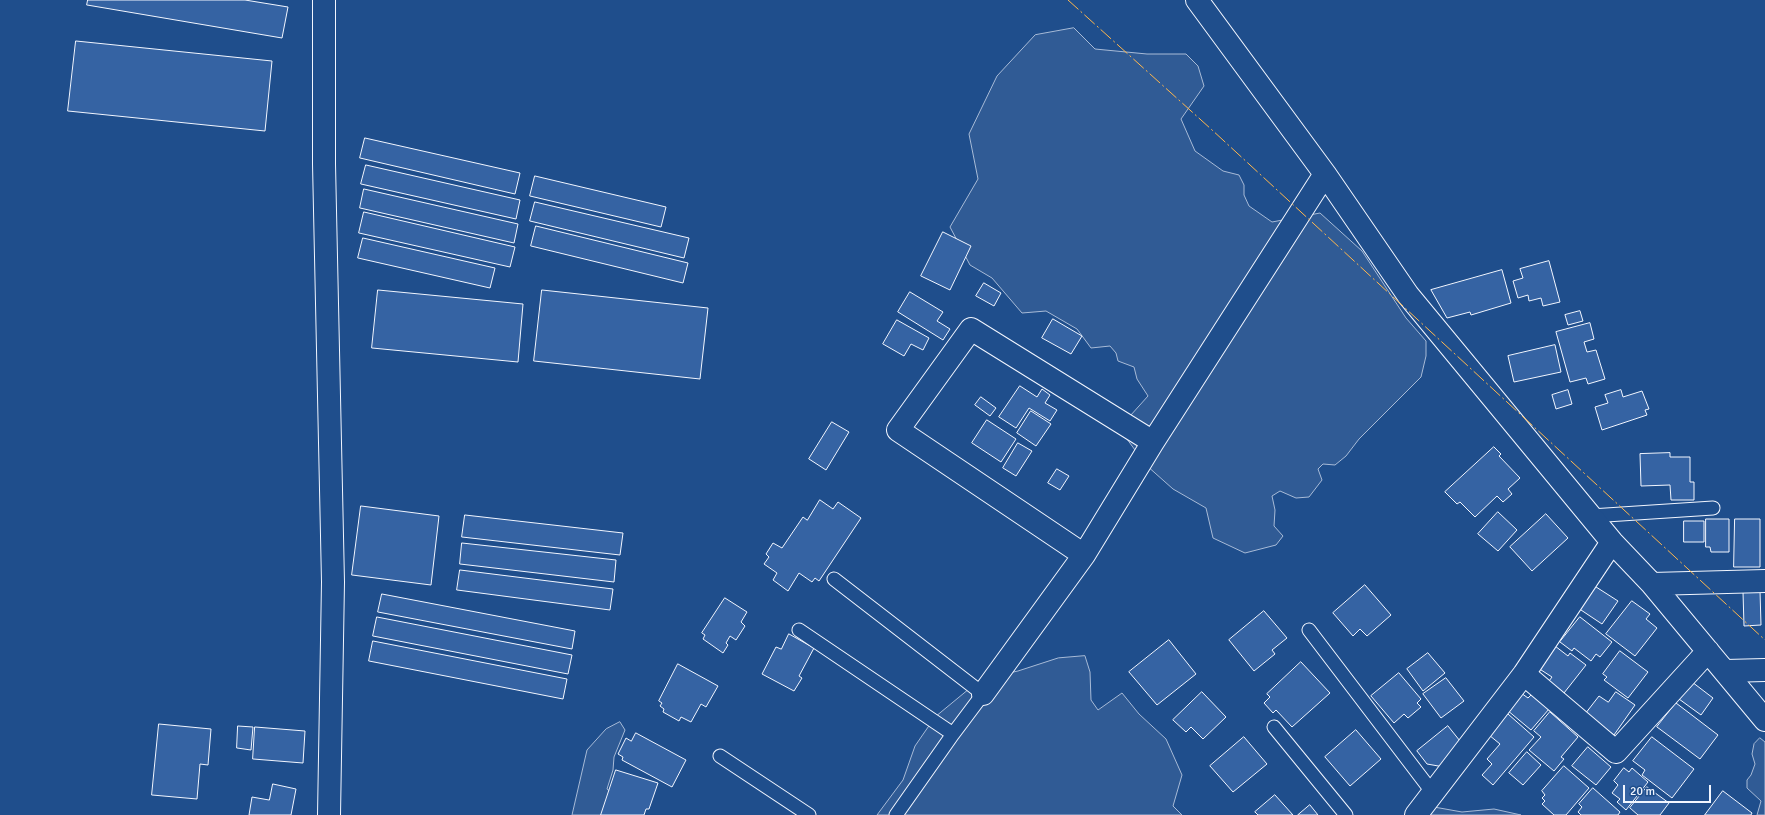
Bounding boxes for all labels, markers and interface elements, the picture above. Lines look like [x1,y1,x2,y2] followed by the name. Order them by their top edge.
[1625,777,1713,803] scale bar
[1630,784,1655,799] text: 20 m

